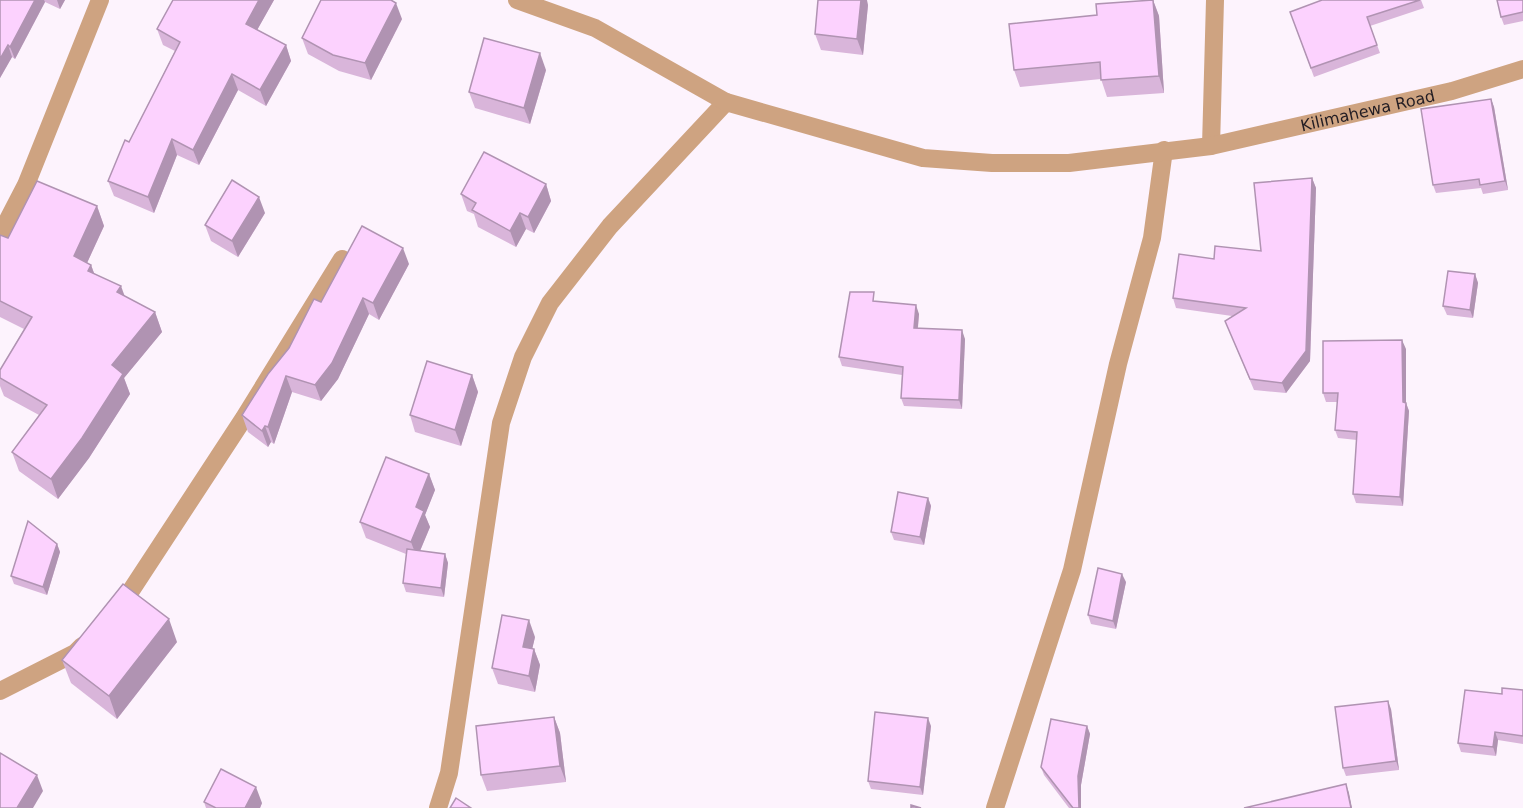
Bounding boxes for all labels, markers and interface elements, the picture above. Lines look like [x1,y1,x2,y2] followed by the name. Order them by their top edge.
[1299,86,1437,135] street label: Kilimahewa Road

